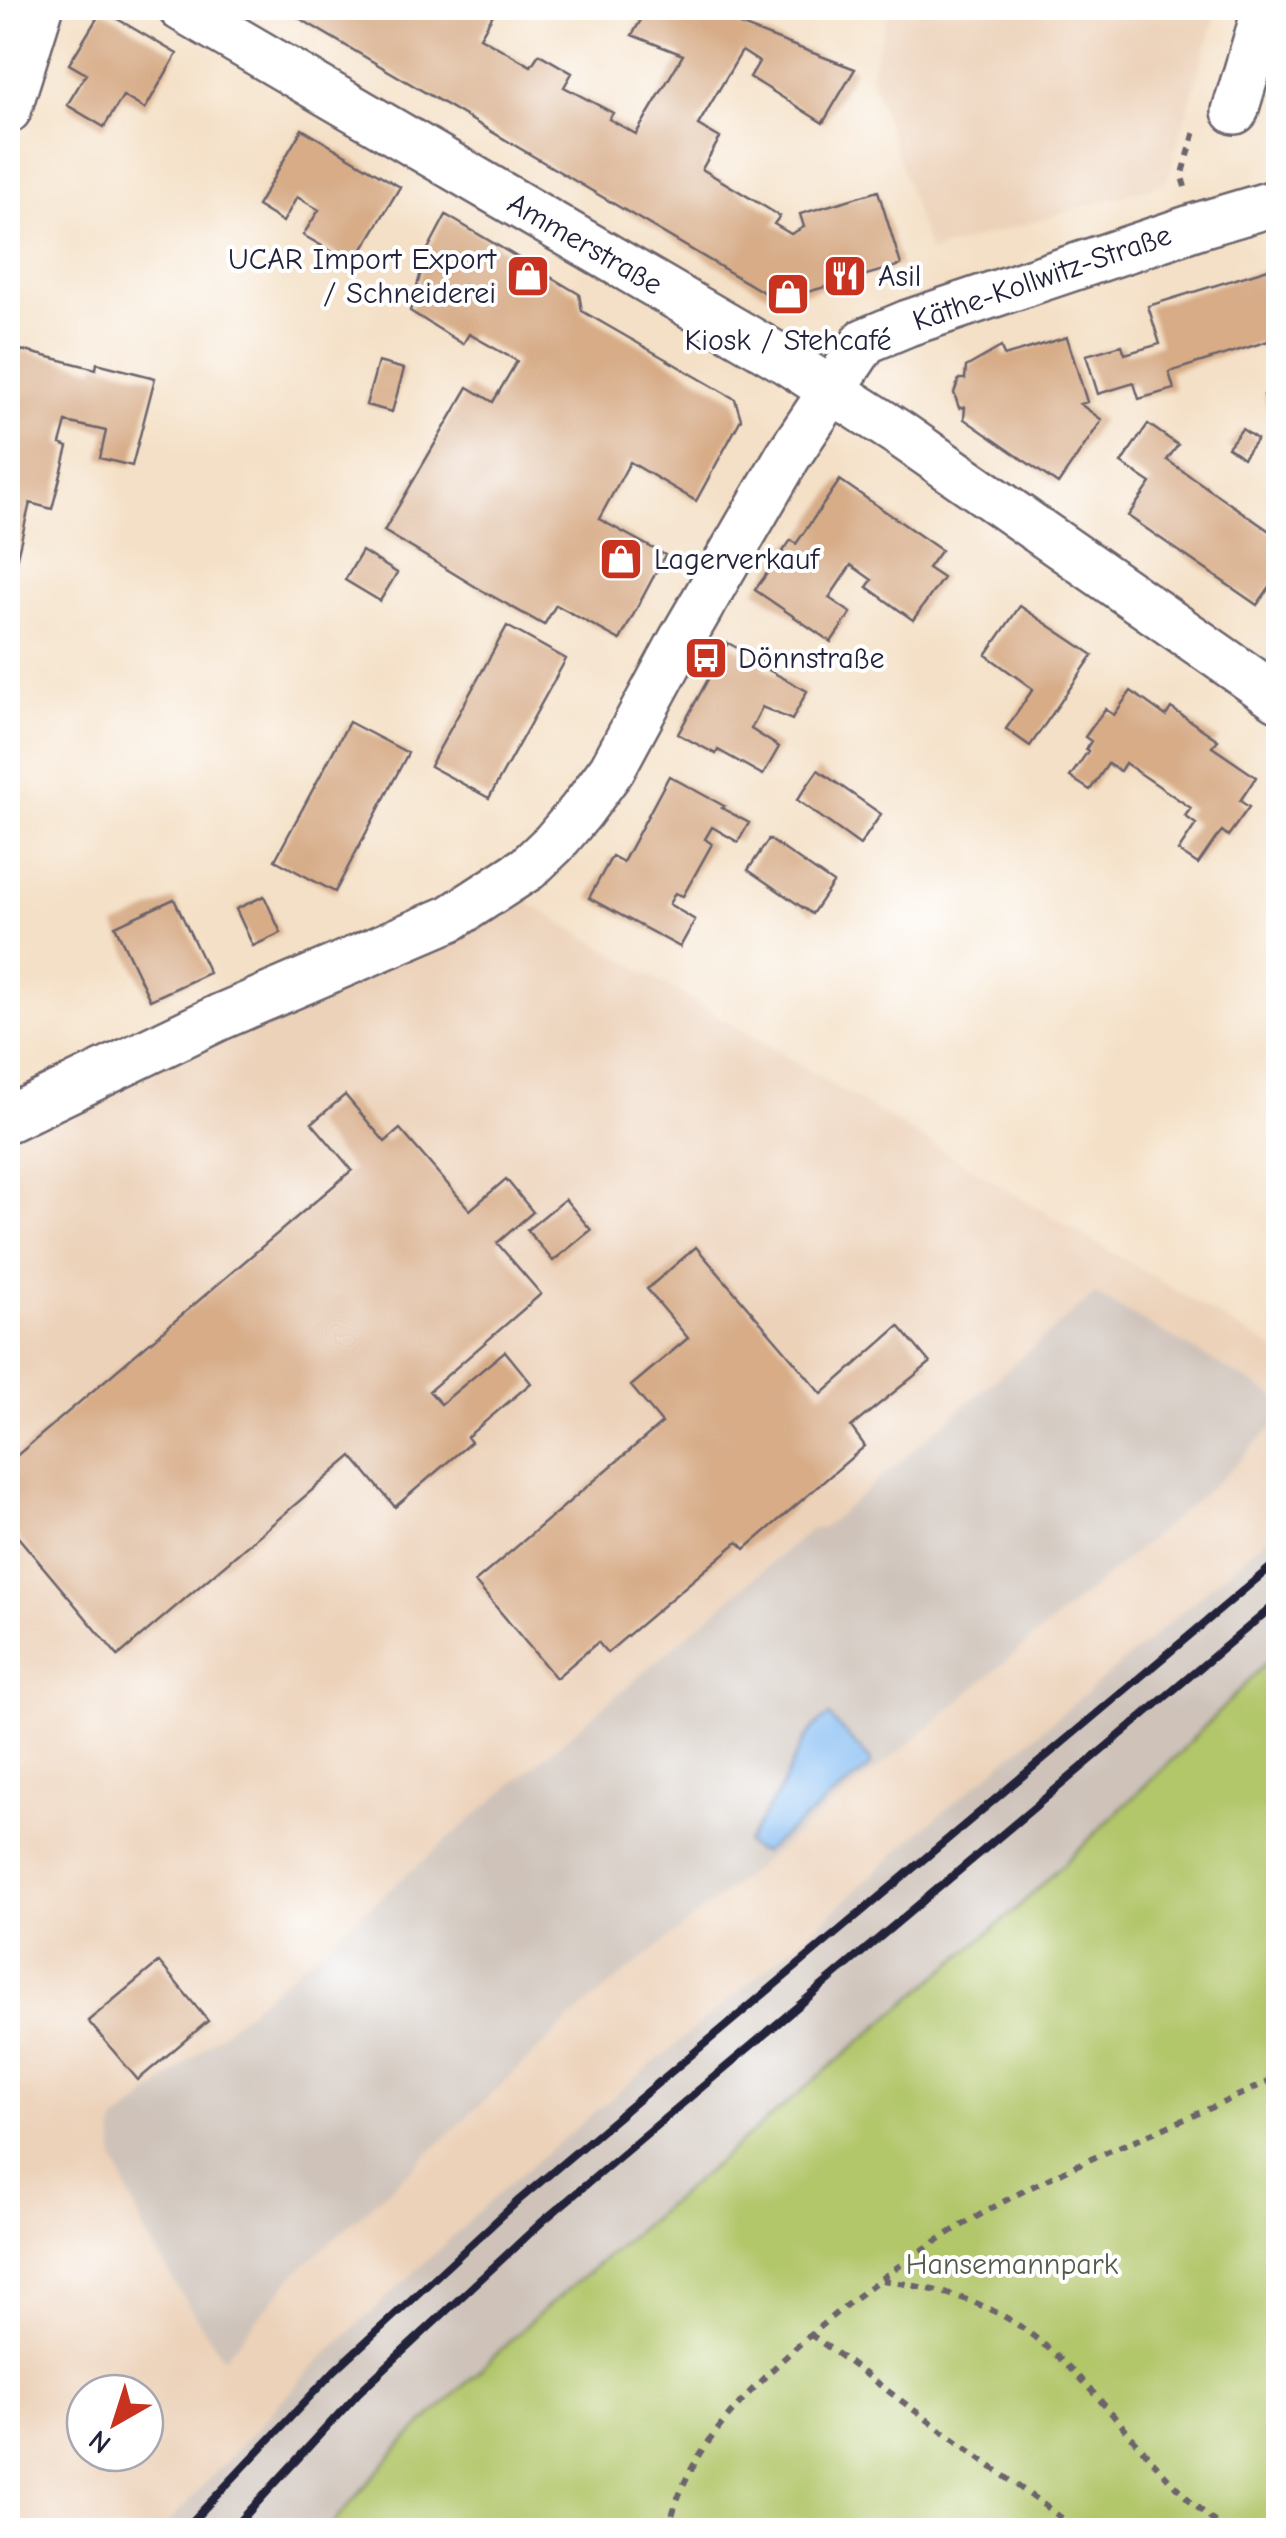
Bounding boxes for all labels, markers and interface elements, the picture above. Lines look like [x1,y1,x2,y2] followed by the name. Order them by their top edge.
[501,186,669,302] street label: Ammerstraße
[908,217,1176,339] street label: Käthe-Kollwitz-Straße
[228,242,497,311] place label: UCAR Import Export / Schneiderei
[505,253,551,299] shop icon: UCAR Import Export / Schneiderei
[822,253,868,299] restaurant icon: Asil
[878,259,921,294] place label: Asil
[765,271,811,317] shop icon: Kiosk / Stehcafé
[684,323,892,358] place label: Kiosk / Stehcafé
[598,536,644,582] shop icon: Lagerverkauf
[654,542,820,577] place label: Lagerverkauf
[683,635,729,681] bus stop icon: Dönnstraße
[738,641,885,676] place label: Dönnstraße
[906,2247,1119,2282] park label: Hansemannpark
[65,2373,165,2473] north arrow
[83,2423,117,2460] text: N

